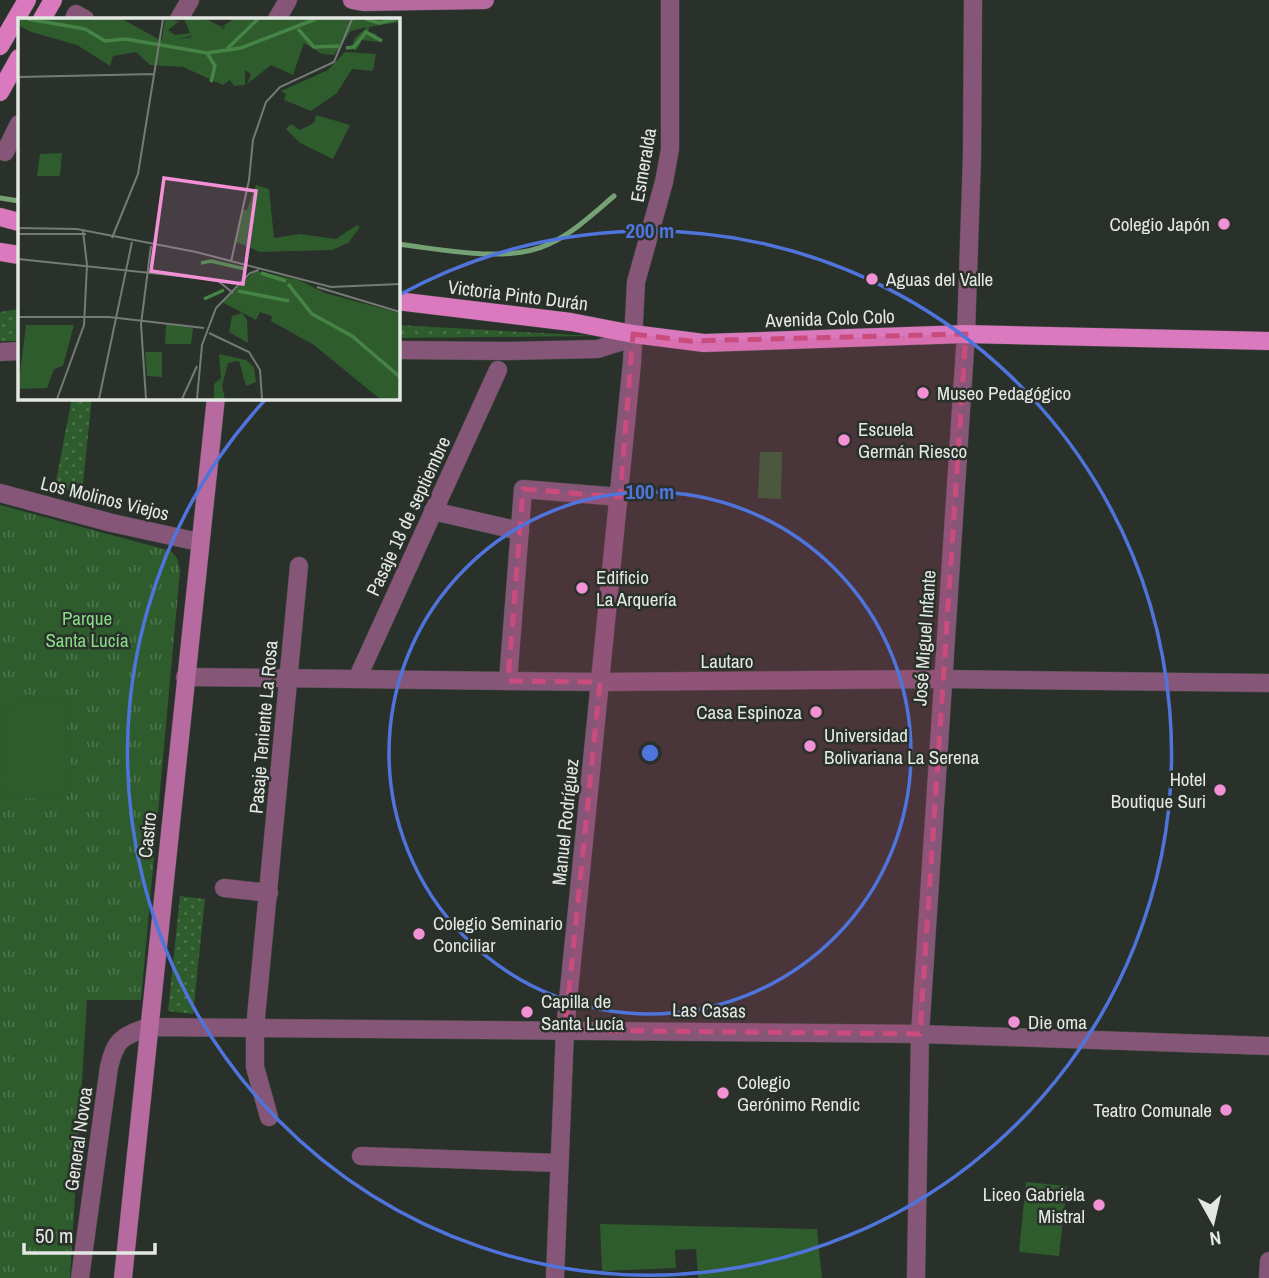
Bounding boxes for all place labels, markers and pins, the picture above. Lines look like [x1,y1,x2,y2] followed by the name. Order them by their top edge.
[1110,211,1210,237] place label: Colegio Japón
[1216,216,1232,232] marker: Colegio Japón
[885,266,993,292] place label: Aguas del Valle
[864,271,880,287] marker: Aguas del Valle
[937,380,1071,406] place label: Museo Pedagógico
[915,385,931,401] marker: Museo Pedagógico
[858,416,967,464] place label: Escuela Germán Riesco
[836,432,852,448] marker: Escuela Germán Riesco
[596,564,677,612] place label: Edificio La Arquería
[574,580,590,596] marker: Edificio La Arquería
[696,699,802,725] place label: Casa Espinoza
[808,704,824,720] marker: Casa Espinoza
[824,722,979,770] place label: Universidad Bolivariana La Serena
[802,738,818,754] marker: Universidad Bolivariana La Serena
[638,741,662,765] centre of rings
[1111,766,1206,814] place label: Hotel Boutique Suri
[1212,782,1228,798] marker: Hotel Boutique Suri
[433,910,563,958] place label: Colegio Seminario Conciliar
[411,926,427,942] marker: Colegio Seminario Conciliar
[541,988,624,1036] place label: Capilla de Santa Lucía
[519,1004,535,1020] marker: Capilla de Santa Lucía
[1028,1009,1087,1035] place label: Die oma
[1006,1014,1022,1030] marker: Die oma
[737,1069,860,1117] place label: Colegio Gerónimo Rendic
[715,1085,731,1101] marker: Colegio Gerónimo Rendic
[1093,1097,1212,1123] place label: Teatro Comunale
[1218,1102,1234,1118] marker: Teatro Comunale
[983,1181,1085,1229] place label: Liceo Gabriela Mistral
[1091,1197,1107,1213] marker: Liceo Gabriela Mistral

